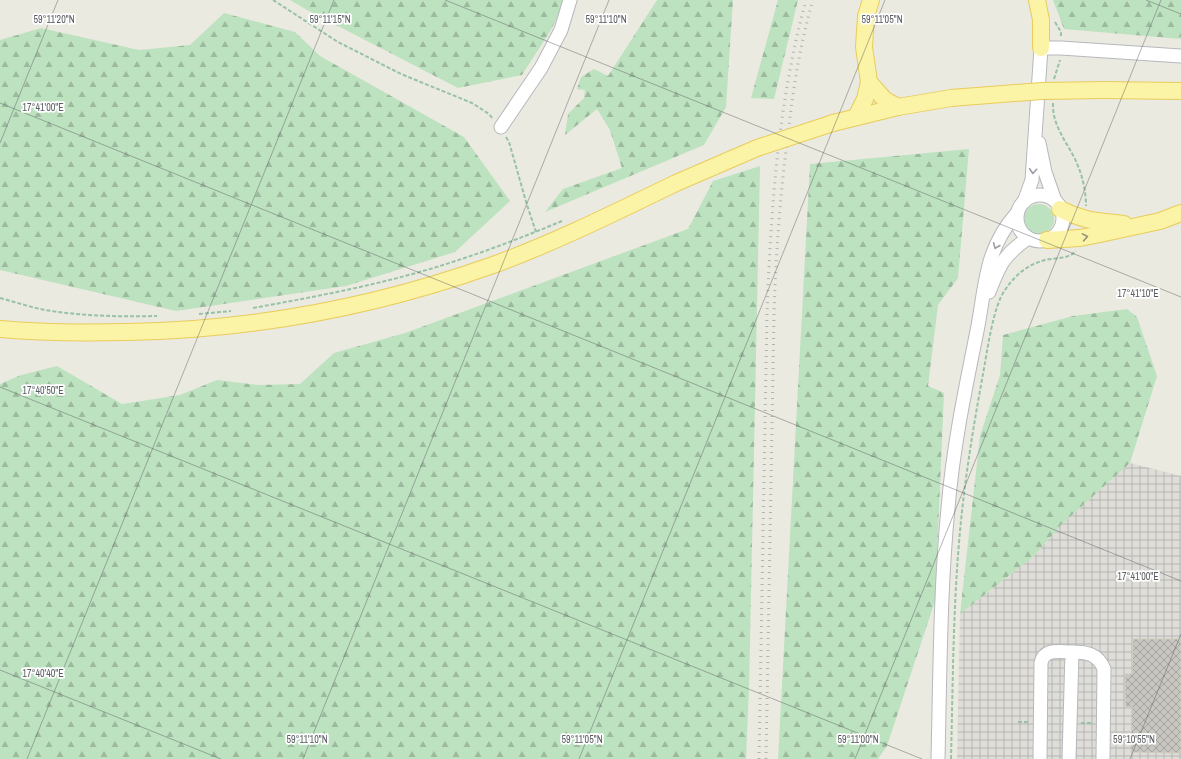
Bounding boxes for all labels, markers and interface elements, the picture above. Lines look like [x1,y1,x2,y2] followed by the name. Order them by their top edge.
[33,13,75,26] text: 59°11'20"N
[309,13,351,26] text: 59°11'15"N
[585,13,627,26] text: 59°11'10"N
[861,13,903,26] text: 59°11'05"N
[22,101,64,114] text: 17°41'00"E
[1028,168,1037,174] one-way arrow
[1082,233,1089,241] one-way arrow
[993,241,1001,249] one-way arrow
[1117,287,1159,300] text: 17°41'10"E
[22,384,64,397] text: 17°40'50"E
[1117,570,1159,583] text: 17°41'00"E
[22,667,64,680] text: 17°40'40"E
[286,733,328,746] text: 59°11'10"N
[561,733,603,746] text: 59°11'05"N
[837,733,879,746] text: 59°11'00"N
[1113,733,1155,746] text: 59°10'55"N

